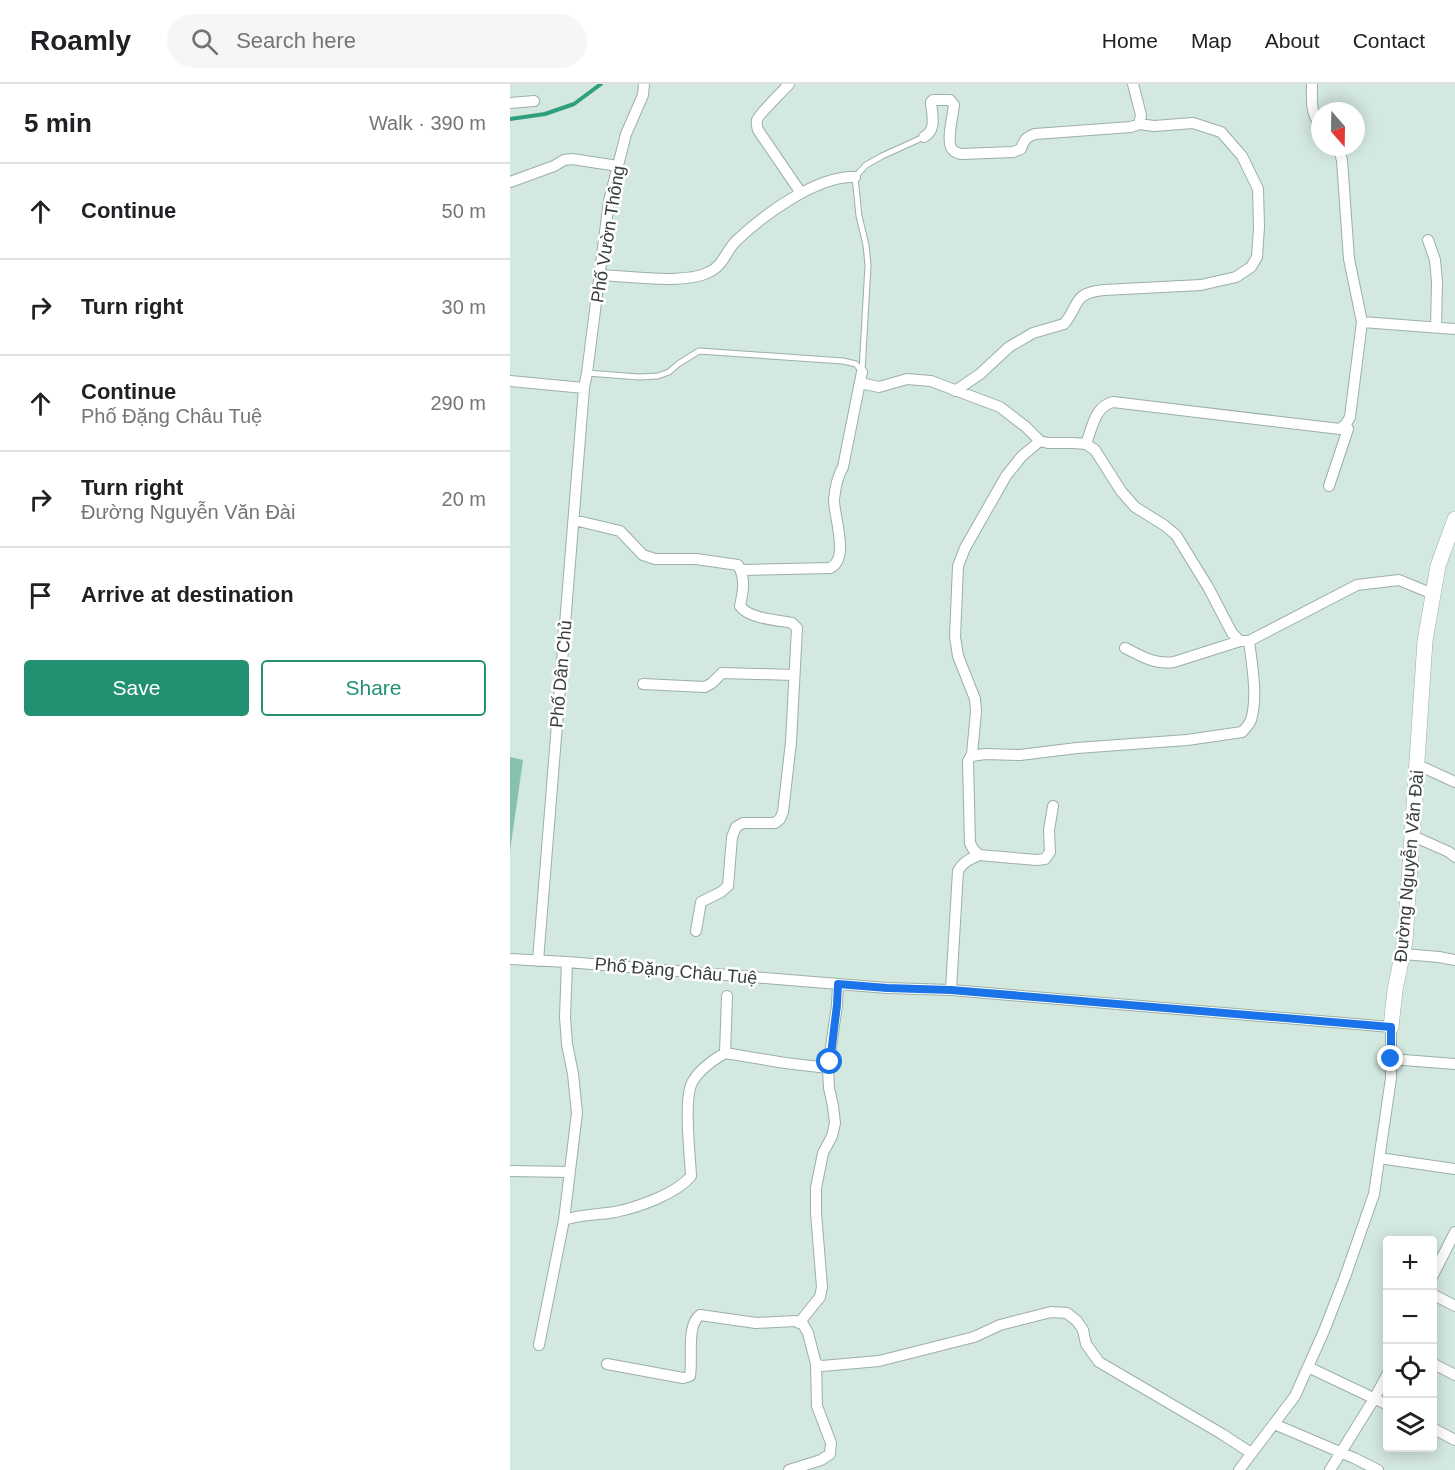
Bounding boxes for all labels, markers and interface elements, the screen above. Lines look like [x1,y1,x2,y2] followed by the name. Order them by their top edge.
[167,14,587,68] search box
[30,25,131,56] text: Roamly
[188,25,221,58] icon: search
[236,28,356,53] text: Search here
[1102,29,1158,52] text: Home
[1191,29,1232,52] text: Map
[1265,29,1320,52] text: About
[1353,29,1425,52] text: Contact
[1311,102,1365,156] north arrow
[24,108,92,138] text: 5 min
[369,112,486,134] text: Walk · 390 m
[587,164,629,304] street label: Phố Vườn Thông
[24,195,57,228] icon: ahead
[81,198,176,223] text: Continue
[442,200,486,222] text: 50 m
[24,291,57,324] icon: right
[81,294,183,319] text: Turn right
[442,296,486,318] text: 30 m
[81,379,176,404] text: Continue
[24,387,57,420] icon: ahead
[430,392,486,414] text: 290 m
[81,405,262,427] text: Phố Đặng Châu Tuệ
[81,475,183,500] text: Turn right
[24,483,57,516] icon: right
[442,488,486,510] text: 20 m
[81,501,295,523] text: Đường Nguyễn Văn Đài
[24,579,57,612] icon: arrive
[81,582,294,607] text: Arrive at destination
[546,619,576,729] street label: Phố Dân Chủ
[24,660,249,716] button: Save
[261,660,486,716] button: Share
[1390,769,1427,963] street label: Đường Nguyễn Văn Đài
[594,954,758,988] street label: Phố Đặng Châu Tuệ
[1377,1045,1403,1071] route end
[816,1048,842,1074] route start
[1383,1236,1437,1452] map controls
[1383,1236,1437,1290] button: +
[1383,1290,1437,1344] button: −
[1383,1344,1437,1398] button: locate
[1383,1398,1437,1452] button: layers

